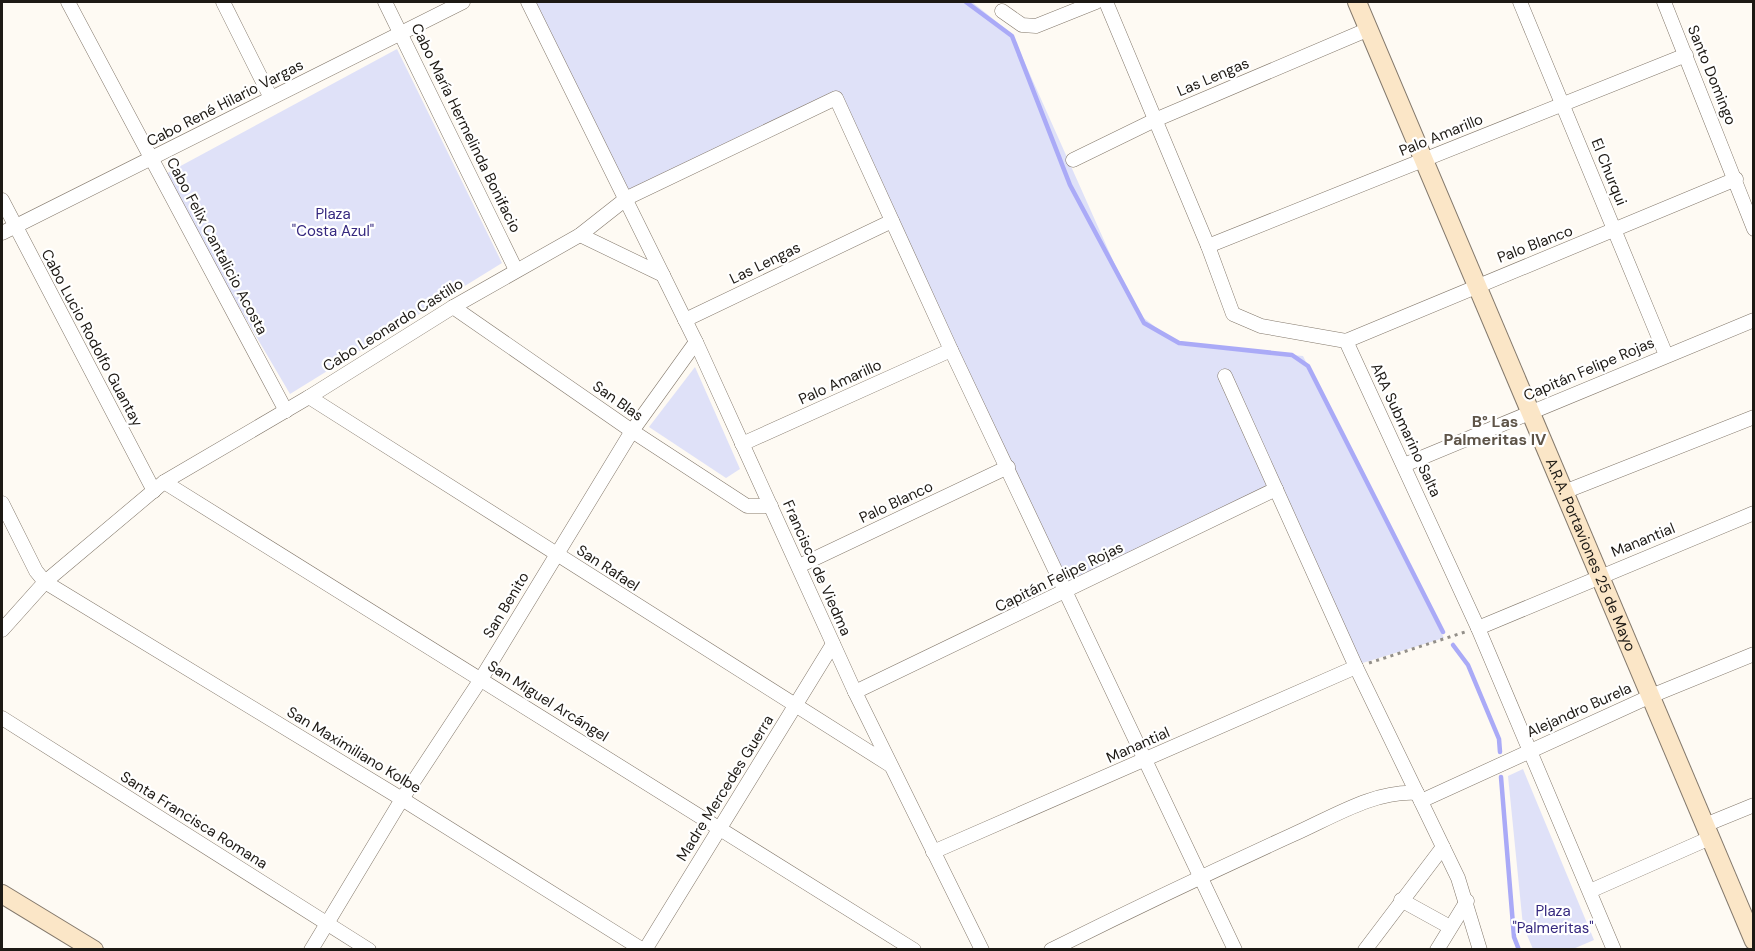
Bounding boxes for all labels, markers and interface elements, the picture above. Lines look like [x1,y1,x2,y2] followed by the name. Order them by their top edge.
[406,20,526,236] street label: Cabo María Hermelinda Bonifacio
[1683,22,1741,128] street label: Santo Domingo
[1174,53,1252,101] street label: Las Lengas
[143,55,307,151] street label: Cabo René Hilario Vargas
[1396,109,1486,161] street label: Palo Amarillo
[1586,135,1632,209] street label: El Churqui
[162,154,272,338] street label: Cabo Felix Cantalicio Acosta
[292,204,374,241] park label: Plaza "Costa Azul"
[1494,220,1576,268] street label: Palo Blanco
[726,237,804,289] street label: Las Lengas
[37,246,148,431] street label: Cabo Lucio Rodolfo Guantay
[319,274,467,376] street label: Cabo Leonardo Castillo
[1521,332,1657,406] street label: Capitán Felipe Rojas
[795,355,885,409] street label: Palo Amarillo
[1366,360,1446,500] street label: ARA Submarino Salta
[589,376,647,426] street label: San Blas
[1444,411,1547,450] district label: B° Las Palmeritas IV
[1541,455,1640,655] street label: A.R.A. Portaviones 25 de Mayo
[856,476,936,528] street label: Palo Blanco
[778,497,856,639] street label: Francisco de Viedma
[1608,518,1678,562] street label: Manantial
[992,537,1126,617] street label: Capitán Felipe Rojas
[573,540,643,596] street label: San Rafael
[478,568,534,642] street label: San Benito
[484,656,612,746] street label: San Miguel Arcángel
[1523,678,1635,742] street label: Alejandro Burela
[283,702,425,798] street label: San Maximiliano Kolbe
[672,711,778,865] street label: Madre Mercedes Guerra
[1103,722,1173,768] street label: Manantial
[117,766,271,874] street label: Santa Francisca Romana
[1512,901,1594,938] park label: Plaza "Palmeritas"

